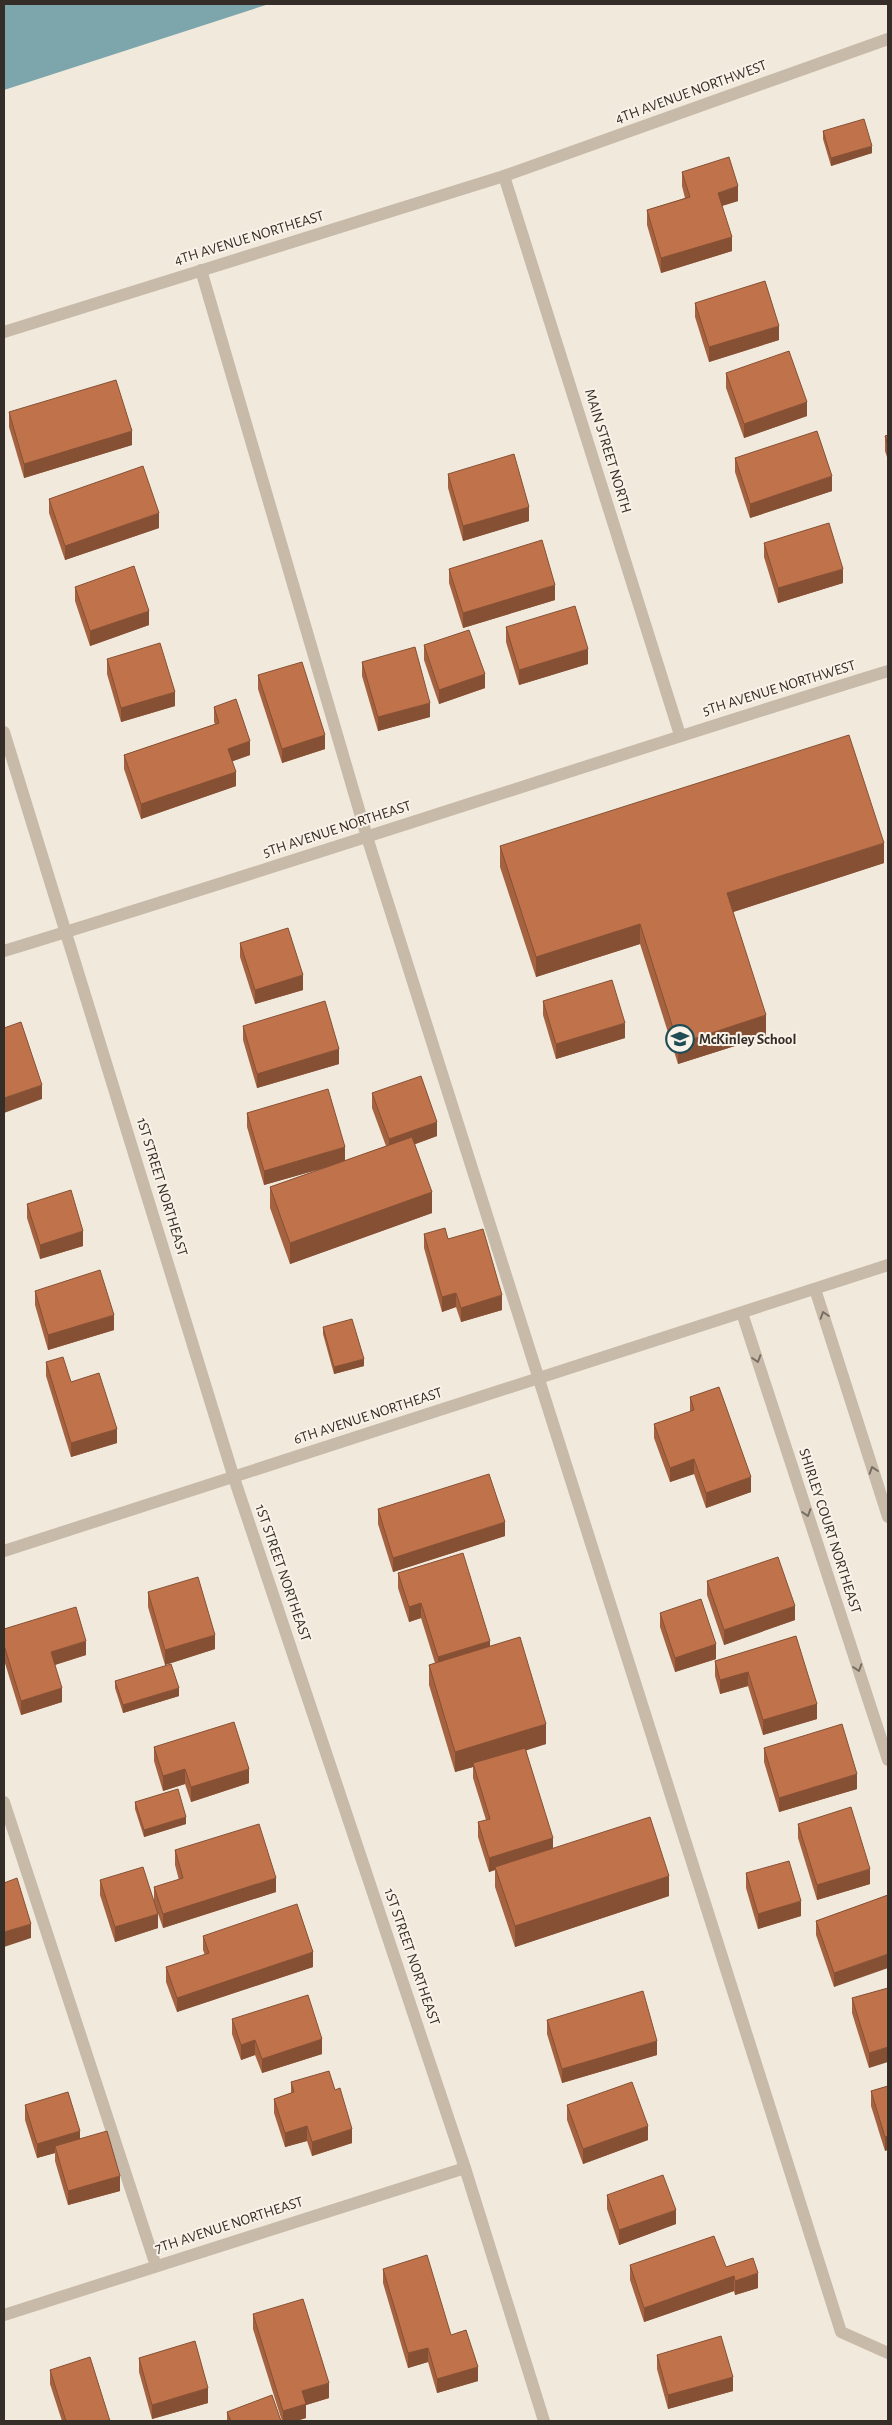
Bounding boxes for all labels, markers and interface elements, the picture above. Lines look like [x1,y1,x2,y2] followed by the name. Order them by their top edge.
[613,57,769,126] street label: 4TH AVENUE NORTHWEST
[172,208,326,268] street label: 4TH AVENUE NORTHEAST
[582,387,634,515] street label: MAIN STREET NORTH
[701,657,858,718] street label: 5TH AVENUE NORTHWEST
[261,798,414,860] street label: 5TH AVENUE NORTHEAST
[665,1024,695,1054] school or university icon: McKinley School
[699,1032,796,1047] place label: McKinley School
[134,1116,190,1258] street label: 1ST STREET NORTHEAST
[819,1312,829,1320] one-way arrow
[751,1354,761,1363] one-way arrow
[292,1385,445,1447] street label: 6TH AVENUE NORTHEAST
[796,1446,864,1616] street label: SHIRLEY COURT NORTHEAST
[869,1466,879,1475] one-way arrow
[253,1503,314,1644] street label: 1ST STREET NORTHEAST
[802,1509,812,1517] one-way arrow
[852,1663,862,1671] one-way arrow
[382,1887,443,2028] street label: 1ST STREET NORTHEAST
[153,2194,305,2256] street label: 7TH AVENUE NORTHEAST

